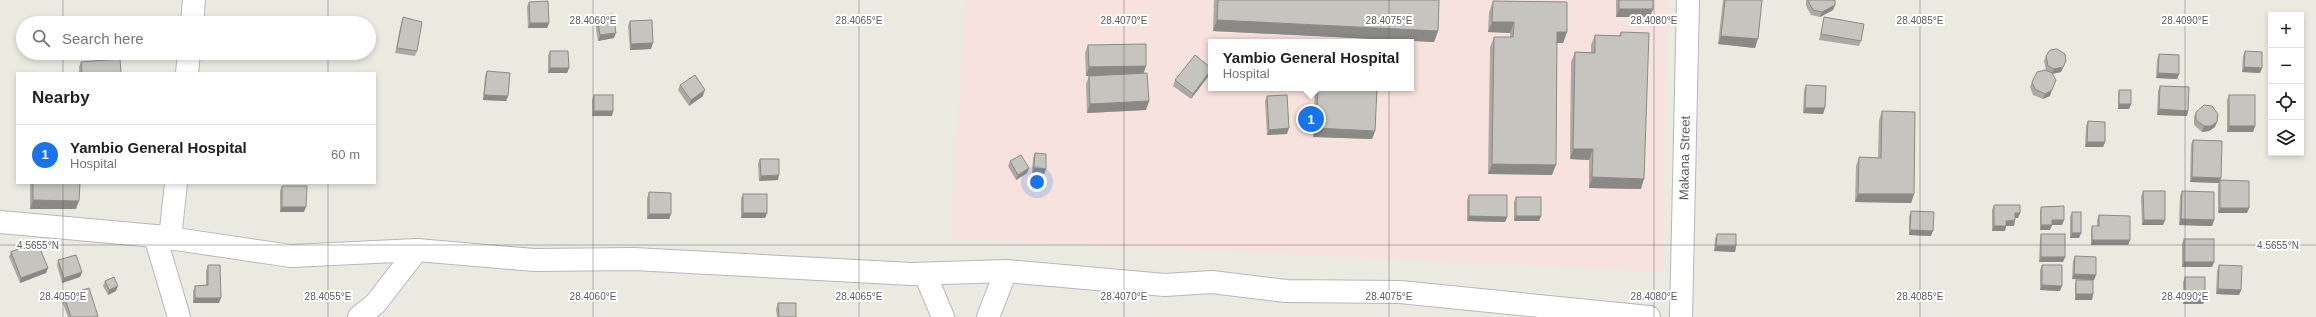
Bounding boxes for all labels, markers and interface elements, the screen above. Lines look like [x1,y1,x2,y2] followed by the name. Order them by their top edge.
[2268,12,2304,156] map controls
[2268,12,2304,48] button: +
[570,15,617,26] text: 28.4060°E
[836,15,883,26] text: 28.4065°E
[1101,15,1148,26] text: 28.4070°E
[1366,15,1413,26] text: 28.4075°E
[1631,15,1678,26] text: 28.4080°E
[1897,15,1944,26] text: 28.4085°E
[2162,15,2209,26] text: 28.4090°E
[16,16,376,60] search box
[30,27,52,49] icon: search
[62,30,144,47] text: Search here
[1208,39,1414,91] popup
[2268,48,2304,84] button: −
[1223,49,1399,66] text: Yambio General Hospital
[1223,66,1270,81] text: Hospital
[2268,84,2304,120] button: locate
[32,88,90,107] text: Nearby
[1298,104,1324,134] pin: 1
[1676,115,1693,200] street label: Makana Street
[2268,120,2304,156] button: layers
[70,139,247,156] text: Yambio General Hospital
[41,147,49,162] text: 1
[331,147,360,162] text: 60 m
[70,156,117,171] text: Hospital
[1027,172,1047,192] your location
[17,240,59,251] text: 4.5655°N
[2257,240,2299,251] text: 4.5655°N
[40,291,87,302] text: 28.4050°E
[305,291,352,302] text: 28.4055°E
[570,291,617,302] text: 28.4060°E
[836,291,883,302] text: 28.4065°E
[1101,291,1148,302] text: 28.4070°E
[1366,291,1413,302] text: 28.4075°E
[1631,291,1678,302] text: 28.4080°E
[1897,291,1944,302] text: 28.4085°E
[2162,291,2209,302] text: 28.4090°E

